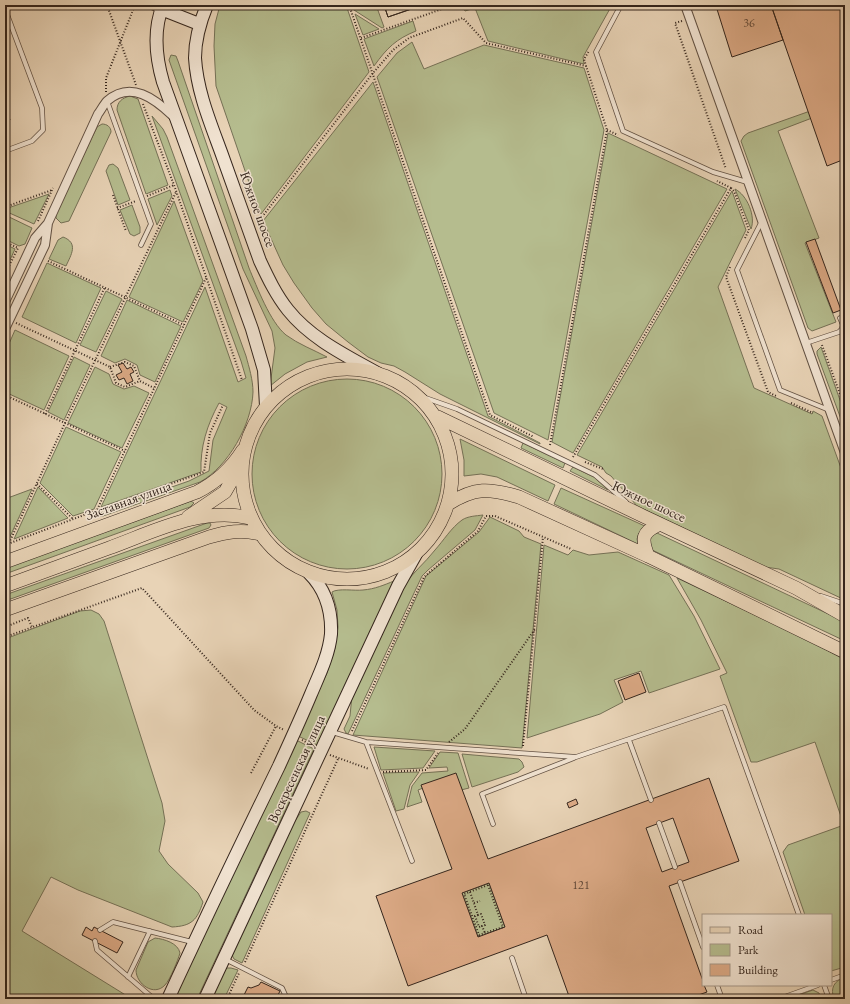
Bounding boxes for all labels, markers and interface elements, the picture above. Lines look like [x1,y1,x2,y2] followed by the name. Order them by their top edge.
[743,15,755,31] house number: 36
[236,169,280,250] street label: Южное шоссе
[82,476,174,524] street label: Заставная улица
[609,476,689,526] street label: Южное шоссе
[263,712,329,826] street label: Воскресенская улица
[572,877,590,893] house number: 121
[702,914,832,986] legend
[738,922,764,938] text: Road
[738,942,759,958] text: Park
[738,962,779,978] text: Building

